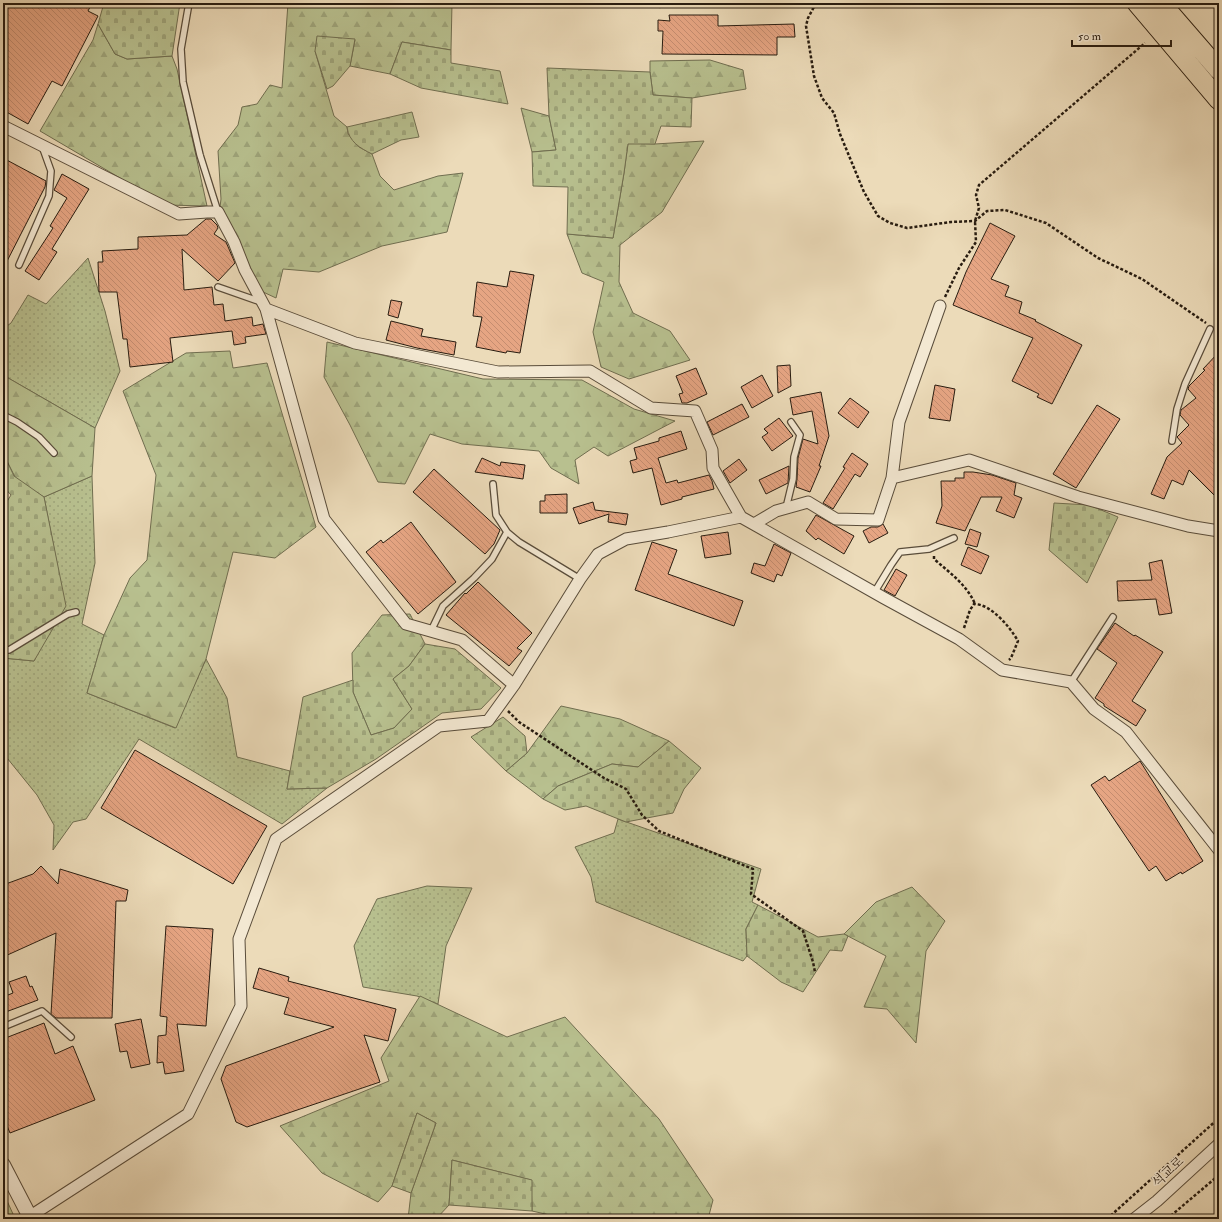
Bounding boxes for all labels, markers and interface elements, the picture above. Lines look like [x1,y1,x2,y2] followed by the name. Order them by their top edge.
[1072,22,1171,48] scale bar
[1078,29,1102,44] text: 50 m
[1149,1153,1188,1191] street label: 석교로

